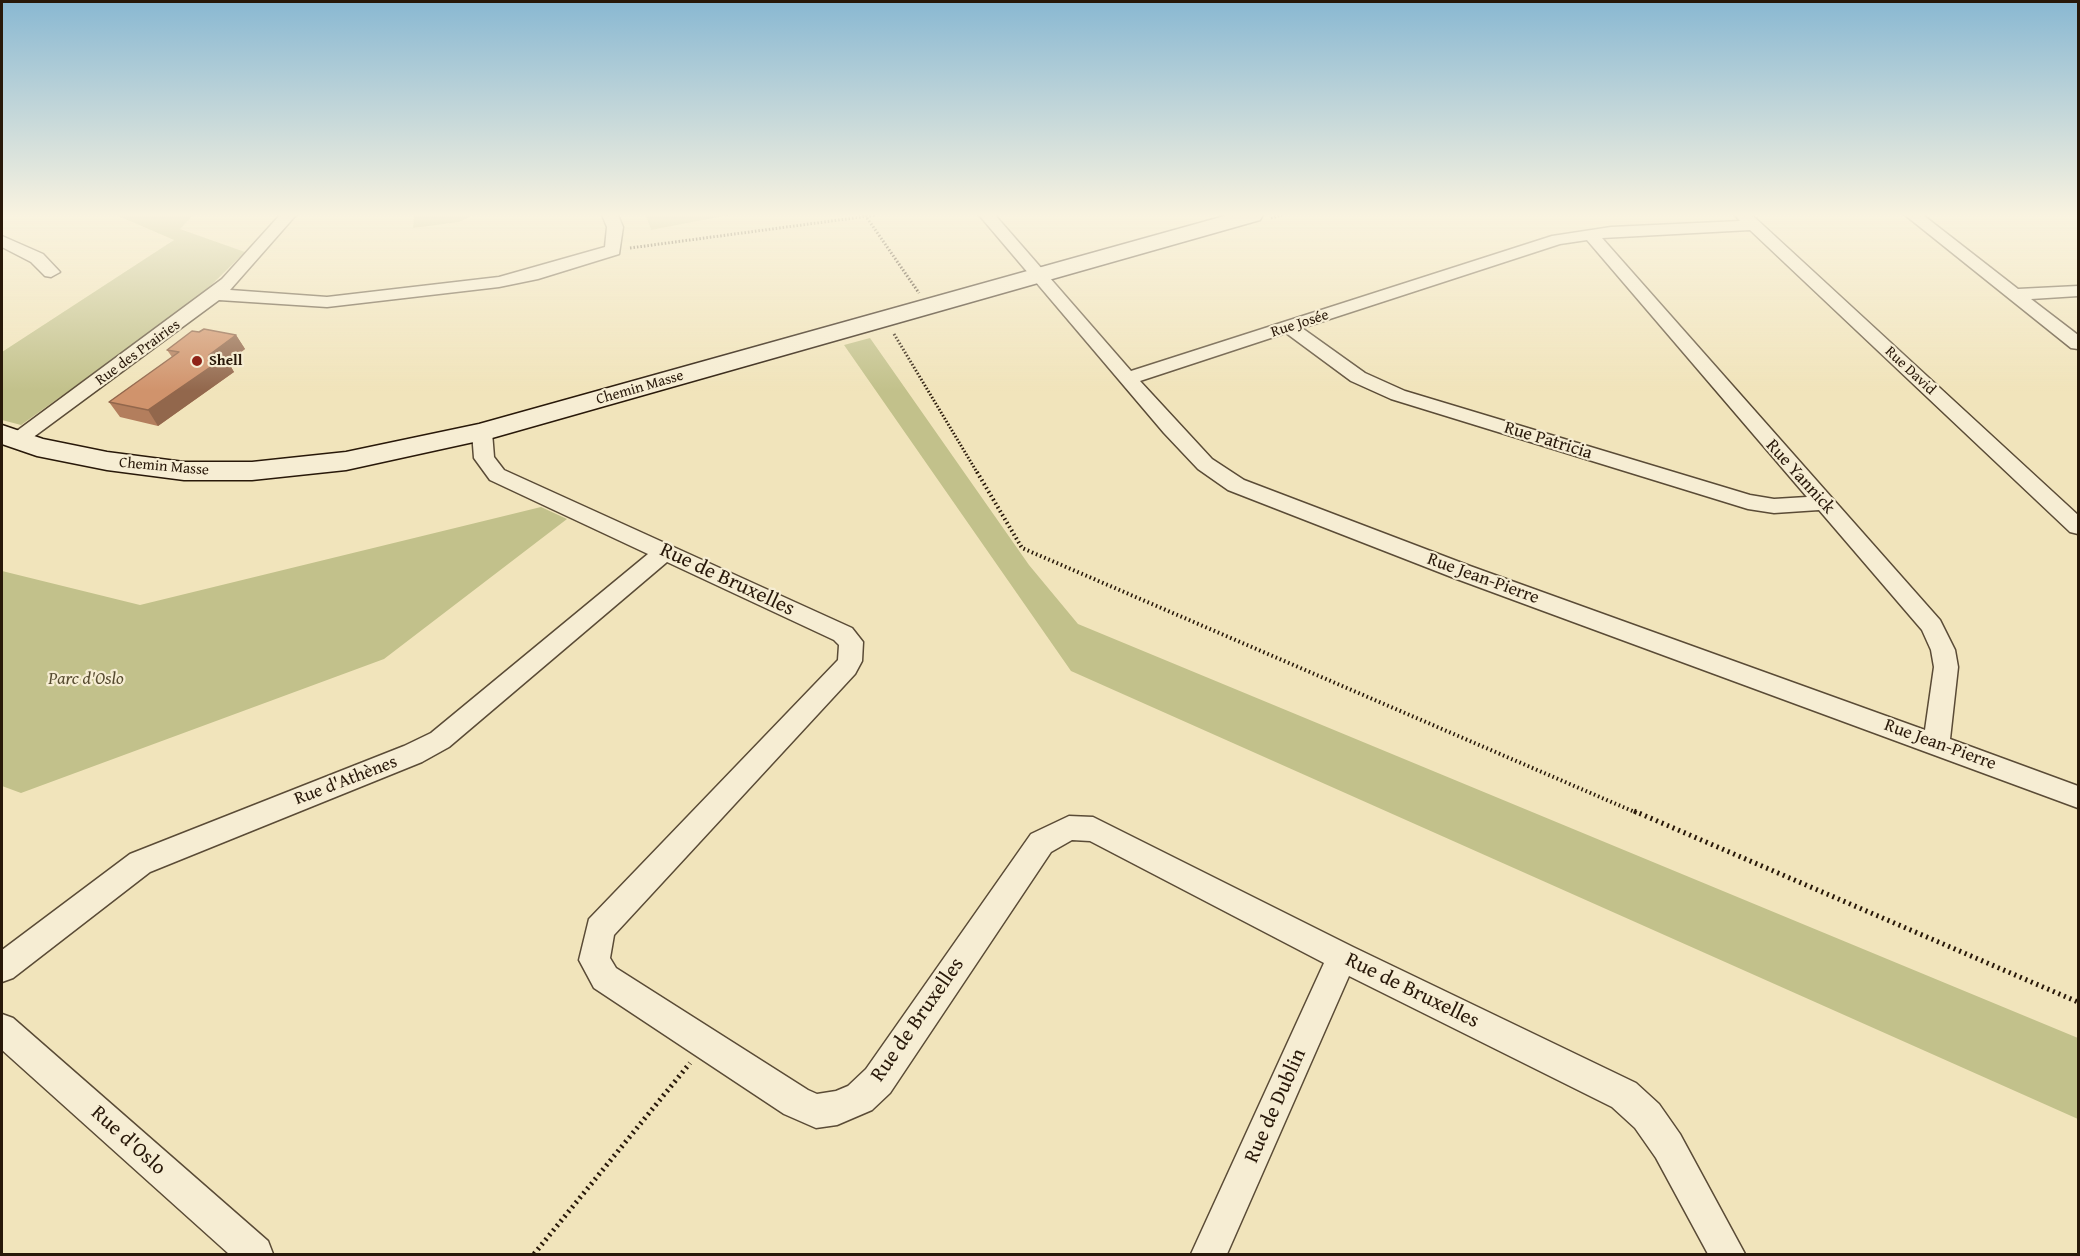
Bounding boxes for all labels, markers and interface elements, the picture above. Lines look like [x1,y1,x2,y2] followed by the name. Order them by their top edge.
[1269,306,1331,342] street label: Rue Josée
[92,316,184,390] street label: Rue des Prairies
[1881,343,1939,399] street label: Rue David
[209,352,242,370] place label: Shell
[190,354,204,368] marker: Shell
[594,367,686,409] street label: Chemin Masse
[1501,417,1595,465] street label: Rue Patricia
[1761,435,1839,519] street label: Rue Yannick
[118,454,210,480] street label: Chemin Masse
[656,538,798,622] street label: Rue de Bruxelles
[1424,549,1542,609] street label: Rue Jean-Pierre
[48,668,124,690] park label: Parc d'Oslo
[1881,715,1999,775] street label: Rue Jean-Pierre
[292,752,400,810] street label: Rue d'Athènes
[1341,948,1483,1034] street label: Rue de Bruxelles
[866,953,970,1087] street label: Rue de Bruxelles
[1240,1045,1312,1167] street label: Rue de Dublin
[85,1101,171,1181] street label: Rue d'Oslo

